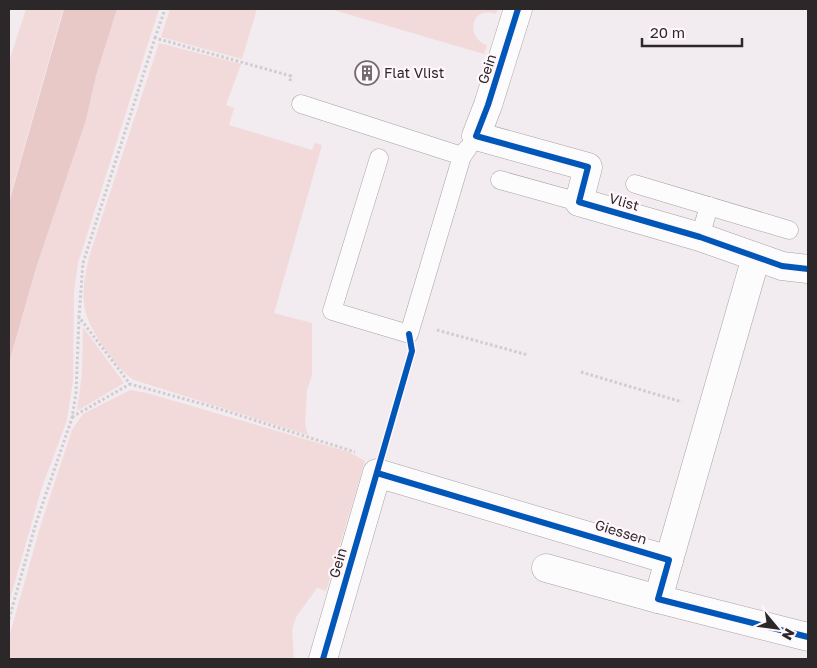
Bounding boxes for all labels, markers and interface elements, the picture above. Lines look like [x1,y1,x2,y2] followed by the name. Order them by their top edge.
[642,15,742,47] scale bar
[650,23,685,41] text: 20 m
[474,52,499,86] street label: Gein
[354,60,380,86] building icon: Flat Vlist
[384,64,444,81] place label: Flat Vlist
[607,189,641,214] street label: Vlist
[593,516,649,547] street label: Giessen
[325,546,350,580] street label: Gein
[752,603,802,653] north arrow
[779,626,799,643] text: N

